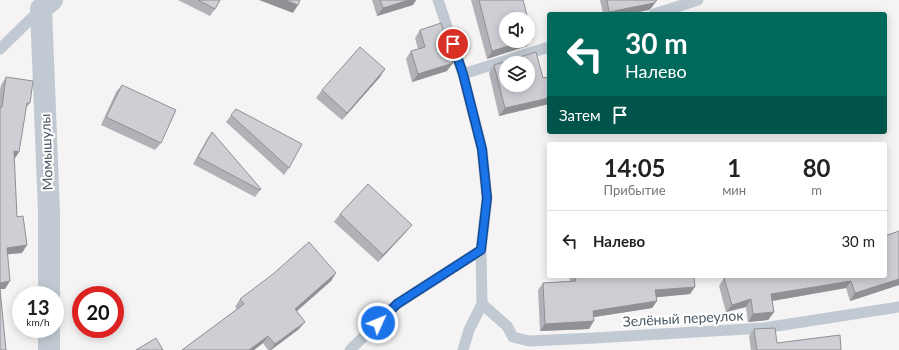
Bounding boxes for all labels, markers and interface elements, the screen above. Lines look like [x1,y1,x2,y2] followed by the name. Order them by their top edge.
[499,12,535,92] map controls
[499,12,535,48] button: sound
[625,26,688,60] text: 30 m
[436,27,470,61] pin
[559,28,611,80] icon: left
[442,33,464,55] icon: arrive
[499,56,535,92] button: layers
[625,60,687,82] text: Налево
[609,104,631,126] icon: arrive
[559,106,601,124] text: Затем
[36,113,56,191] street label: Момышулы
[604,153,666,182] text: 14:05
[727,153,741,182] text: 1
[803,153,830,182] text: 80
[604,182,666,198] text: Прибытие
[722,182,746,198] text: мин
[811,182,822,198] text: m
[559,230,581,252] icon: left
[593,232,645,250] text: Налево
[841,232,875,250] text: 30 m
[72,286,124,338] speed limit sign: 20
[26,295,50,319] text: 13
[357,302,399,344] position arrow
[622,306,745,330] street label: Зелёный переулок
[26,316,50,328] text: km/h

